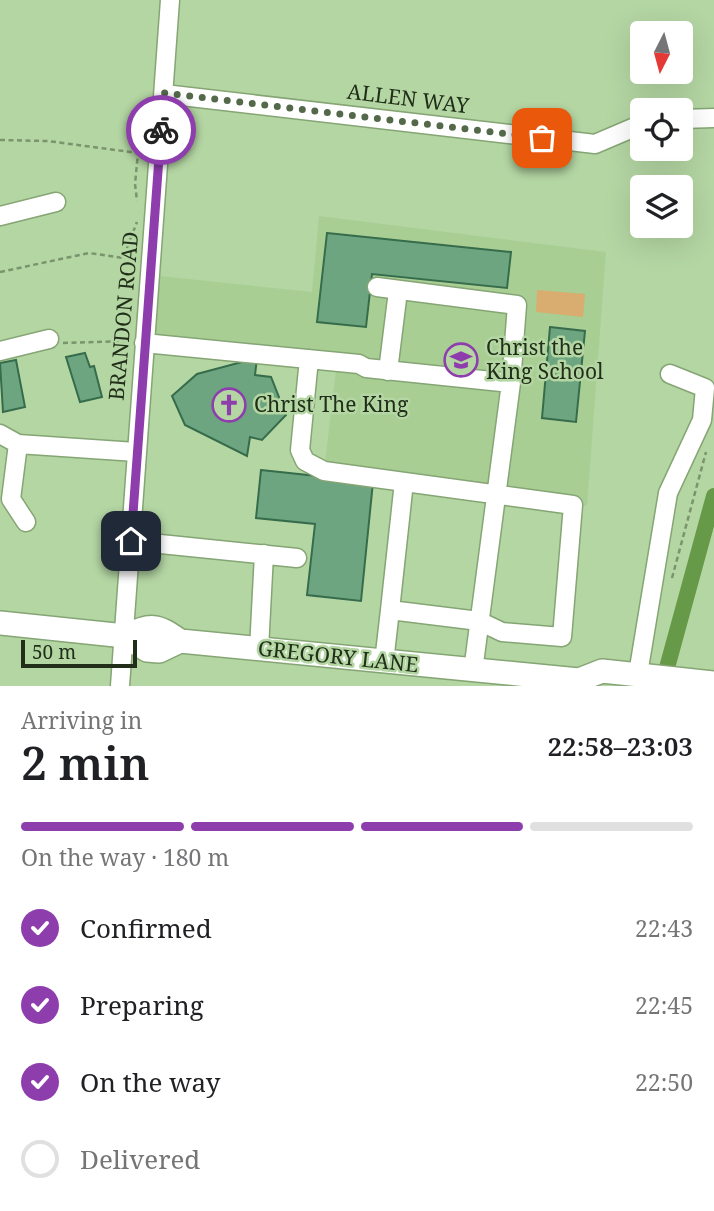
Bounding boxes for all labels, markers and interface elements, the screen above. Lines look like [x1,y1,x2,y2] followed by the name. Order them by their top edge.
[630,21,693,84] north arrow
[630,21,693,238] map controls
[346,77,471,119] street label: ALLEN WAY
[126,95,196,165] courier
[630,98,693,161] button: locate
[512,108,572,168] pin
[142,111,180,149] icon: bike
[523,119,561,157] icon: bag
[630,175,693,238] button: layers
[102,230,144,401] street label: BRANDON ROAD
[486,333,604,385] place label: Christ the King School
[442,341,480,379] school or university icon: Christ the King School
[210,386,248,424] church icon: Christ The King
[254,390,409,418] place label: Christ The King
[101,511,161,571] pin
[112,522,150,560] icon: home
[257,634,420,678] street label: GREGORY LANE
[21,637,136,669] scale bar
[32,639,76,665] text: 50 m
[21,704,142,736] text: Arriving in
[547,728,693,764] text: 22:58–23:03
[21,731,149,793] text: 2 min
[21,841,229,873] text: On the way · 180 m
[21,909,59,947] icon: check
[80,910,212,946] text: Confirmed
[635,912,693,944] text: 22:43
[21,986,59,1024] icon: check
[80,987,204,1023] text: Preparing
[635,989,693,1021] text: 22:45
[21,1063,59,1101] icon: check
[80,1064,220,1100] text: On the way
[635,1066,693,1098] text: 22:50
[80,1141,200,1177] text: Delivered

